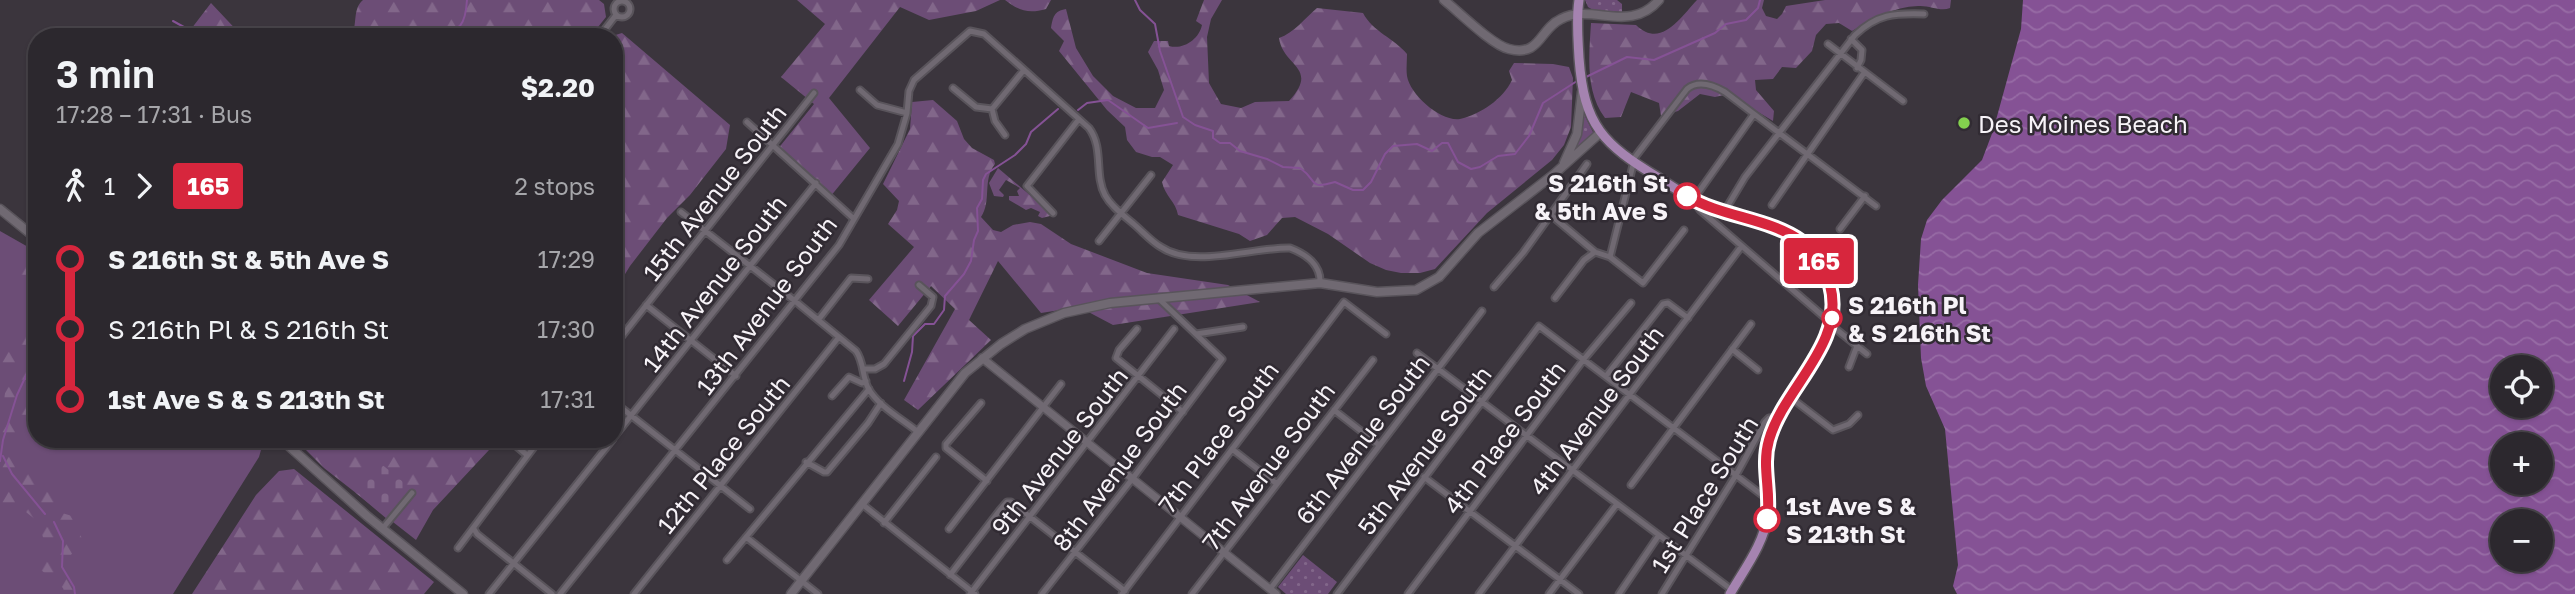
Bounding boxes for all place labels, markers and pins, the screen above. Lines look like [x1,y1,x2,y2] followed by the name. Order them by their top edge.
[1978,109,2188,138] place label: Des Moines Beach
[1956,115,1972,131] marker: Des Moines Beach
[1534,168,1668,225] place label: S 216th St & 5th Ave S
[1674,183,1700,209] marker: S 216th St & 5th Ave S
[1848,290,1991,347] place label: S 216th Pl & S 216th St
[1822,308,1842,328] marker: S 216th Pl & S 216th St
[1786,491,1916,548] place label: 1st Ave S & S 213th St
[1754,506,1780,532] marker: 1st Ave S & S 213th St

